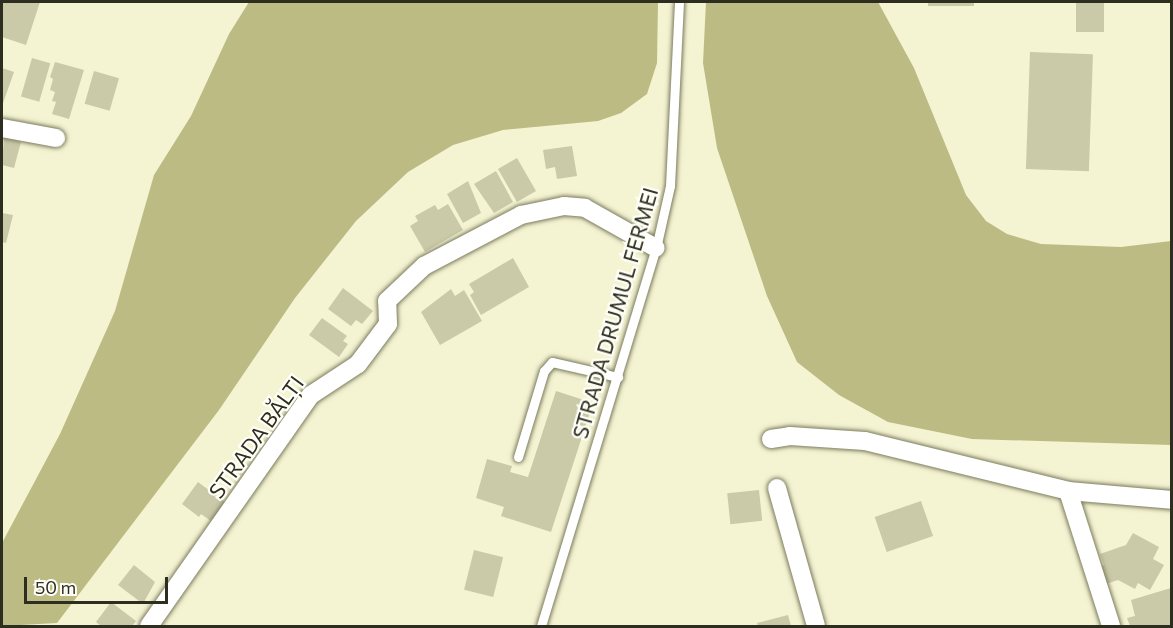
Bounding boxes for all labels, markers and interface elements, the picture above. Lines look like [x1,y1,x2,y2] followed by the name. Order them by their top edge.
[567,185,663,441] street label: STRADA DRUMUL FERMEI
[203,371,309,503] street label: STRADA BĂLȚI
[27,565,171,603] scale bar
[35,576,76,598] text: 50 m

